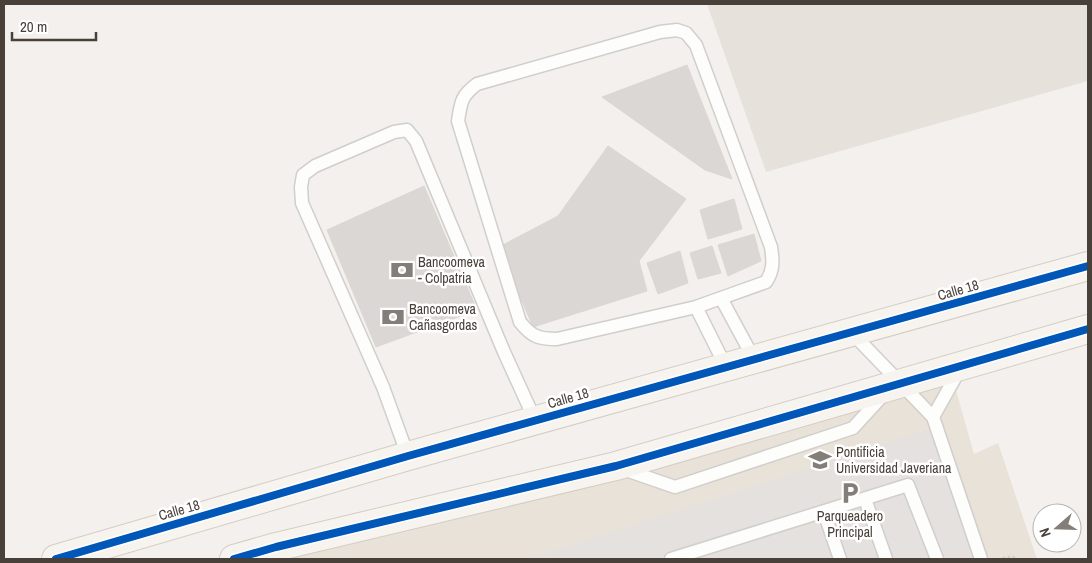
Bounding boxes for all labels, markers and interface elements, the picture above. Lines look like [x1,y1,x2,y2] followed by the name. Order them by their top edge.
[12,10,96,42] scale bar
[20,16,47,37] text: 20 m
[418,253,486,287] place label: Bancoomeva - Colpatria
[389,257,415,283] bank icon: Bancoomeva - Colpatria
[935,276,981,304] street label: Calle 18
[409,300,478,334] place label: Bancoomeva Cañasgordas
[380,304,406,330] bank icon: Bancoomeva Cañasgordas
[545,384,591,412] street label: Calle 18
[836,443,952,477] place label: Pontificia Universidad Javeriana
[807,447,833,473] school or university icon: Pontificia Universidad Javeriana
[837,480,863,506] parking icon: Parqueadero Principal
[156,496,202,524] street label: Calle 18
[1032,503,1082,553] north arrow
[817,507,883,541] place label: Parqueadero Principal
[1035,525,1055,539] text: N

